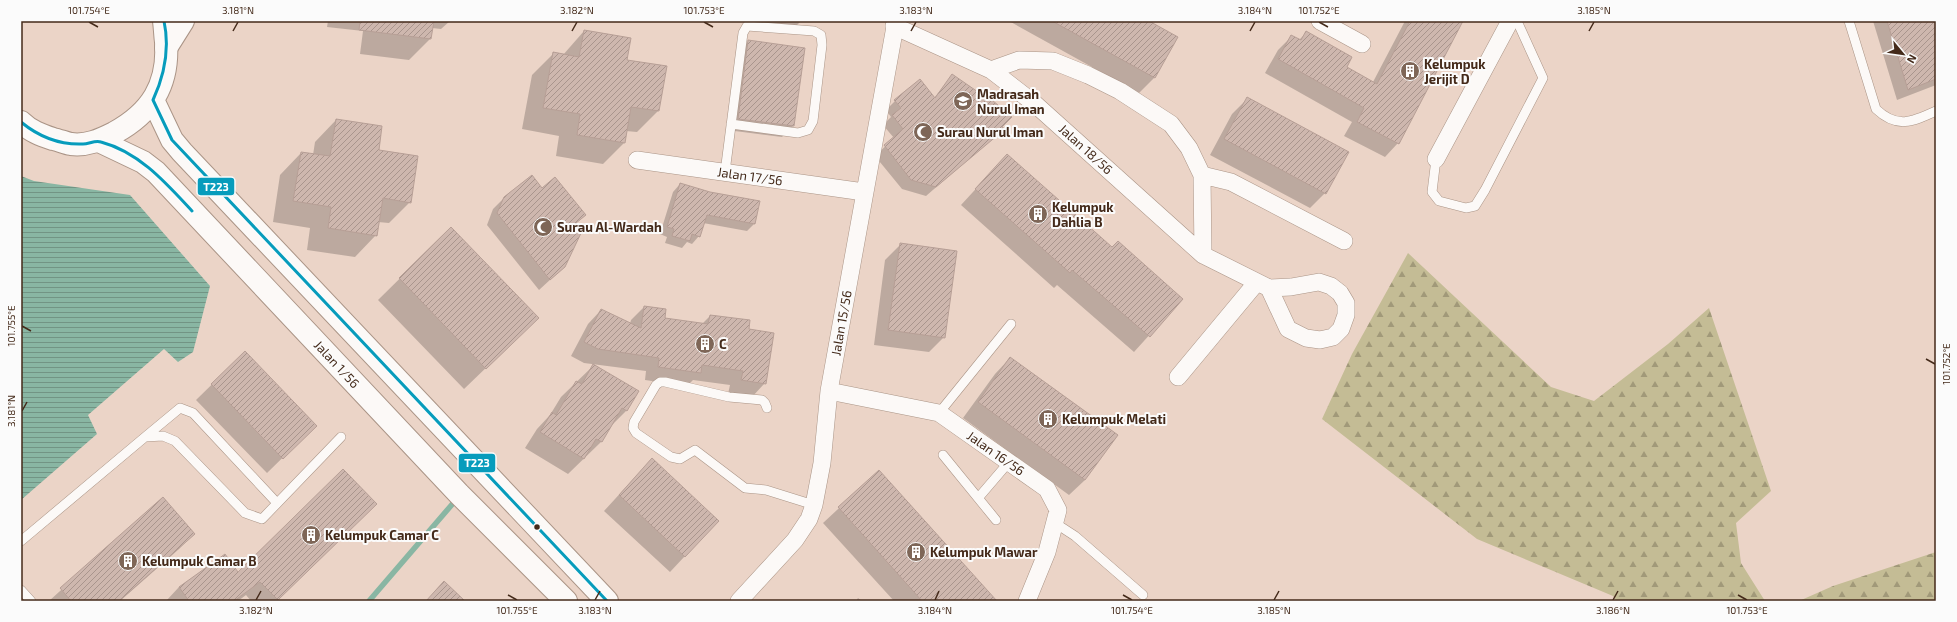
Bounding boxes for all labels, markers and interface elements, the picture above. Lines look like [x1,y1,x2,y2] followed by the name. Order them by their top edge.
[68,4,110,16] text: 101.754°E
[222,4,254,16] text: 3.181°N
[560,4,594,16] text: 3.182°N
[683,4,725,16] text: 101.753°E
[899,4,933,16] text: 3.183°N
[1238,4,1272,16] text: 3.184°N
[1298,4,1340,16] text: 101.752°E
[1577,4,1611,16] text: 3.185°N
[1883,34,1923,74] north arrow
[1905,52,1920,66] text: N
[1424,56,1486,87] place label: Kelumpuk Jerijit D
[1399,60,1421,82] building icon: Kelumpuk Jerijit D
[977,86,1045,117] place label: Madrasah Nurul Iman
[952,90,974,112] school or university icon: Madrasah Nurul Iman
[912,121,934,143] mosque icon: Surau Nurul Iman
[1056,121,1116,177] street label: Jalan 18/56
[937,124,1044,140] place label: Surau Nurul Iman
[716,163,784,189] street label: Jalan 17/56
[197,177,235,196] line badge: T223
[203,180,229,193] text: T223
[1052,199,1114,230] place label: Kelumpuk Dahlia B
[1027,203,1049,225] building icon: Kelumpuk Dahlia B
[532,216,554,238] mosque icon: Surau Al-Wardah
[557,219,662,235] place label: Surau Al-Wardah
[827,289,855,357] street label: Jalan 15/56
[5,305,17,347] text: 101.755°E
[694,333,716,355] building icon: C
[719,336,727,352] place label: C
[311,337,363,391] street label: Jalan 1/56
[1940,343,1952,385] text: 101.752°E
[5,395,17,427] text: 3.181°N
[1037,408,1059,430] building icon: Kelumpuk Melati
[1062,411,1166,427] place label: Kelumpuk Melati
[964,427,1028,479] street label: Jalan 16/56
[458,453,496,473] line badge: T223
[464,456,490,469] text: T223
[532,522,542,532] unlabelled marker
[300,524,322,546] building icon: Kelumpuk Camar C
[325,527,439,543] place label: Kelumpuk Camar C
[905,541,927,563] building icon: Kelumpuk Mawar
[930,544,1038,560] place label: Kelumpuk Mawar
[117,550,139,572] building icon: Kelumpuk Camar B
[142,553,257,569] place label: Kelumpuk Camar B
[239,604,273,616] text: 3.182°N
[497,604,538,616] text: 101.755°E
[578,604,612,616] text: 3.183°N
[918,604,952,616] text: 3.184°N
[1111,604,1153,616] text: 101.754°E
[1257,604,1291,616] text: 3.185°N
[1596,604,1630,616] text: 3.186°N
[1726,604,1768,616] text: 101.753°E

